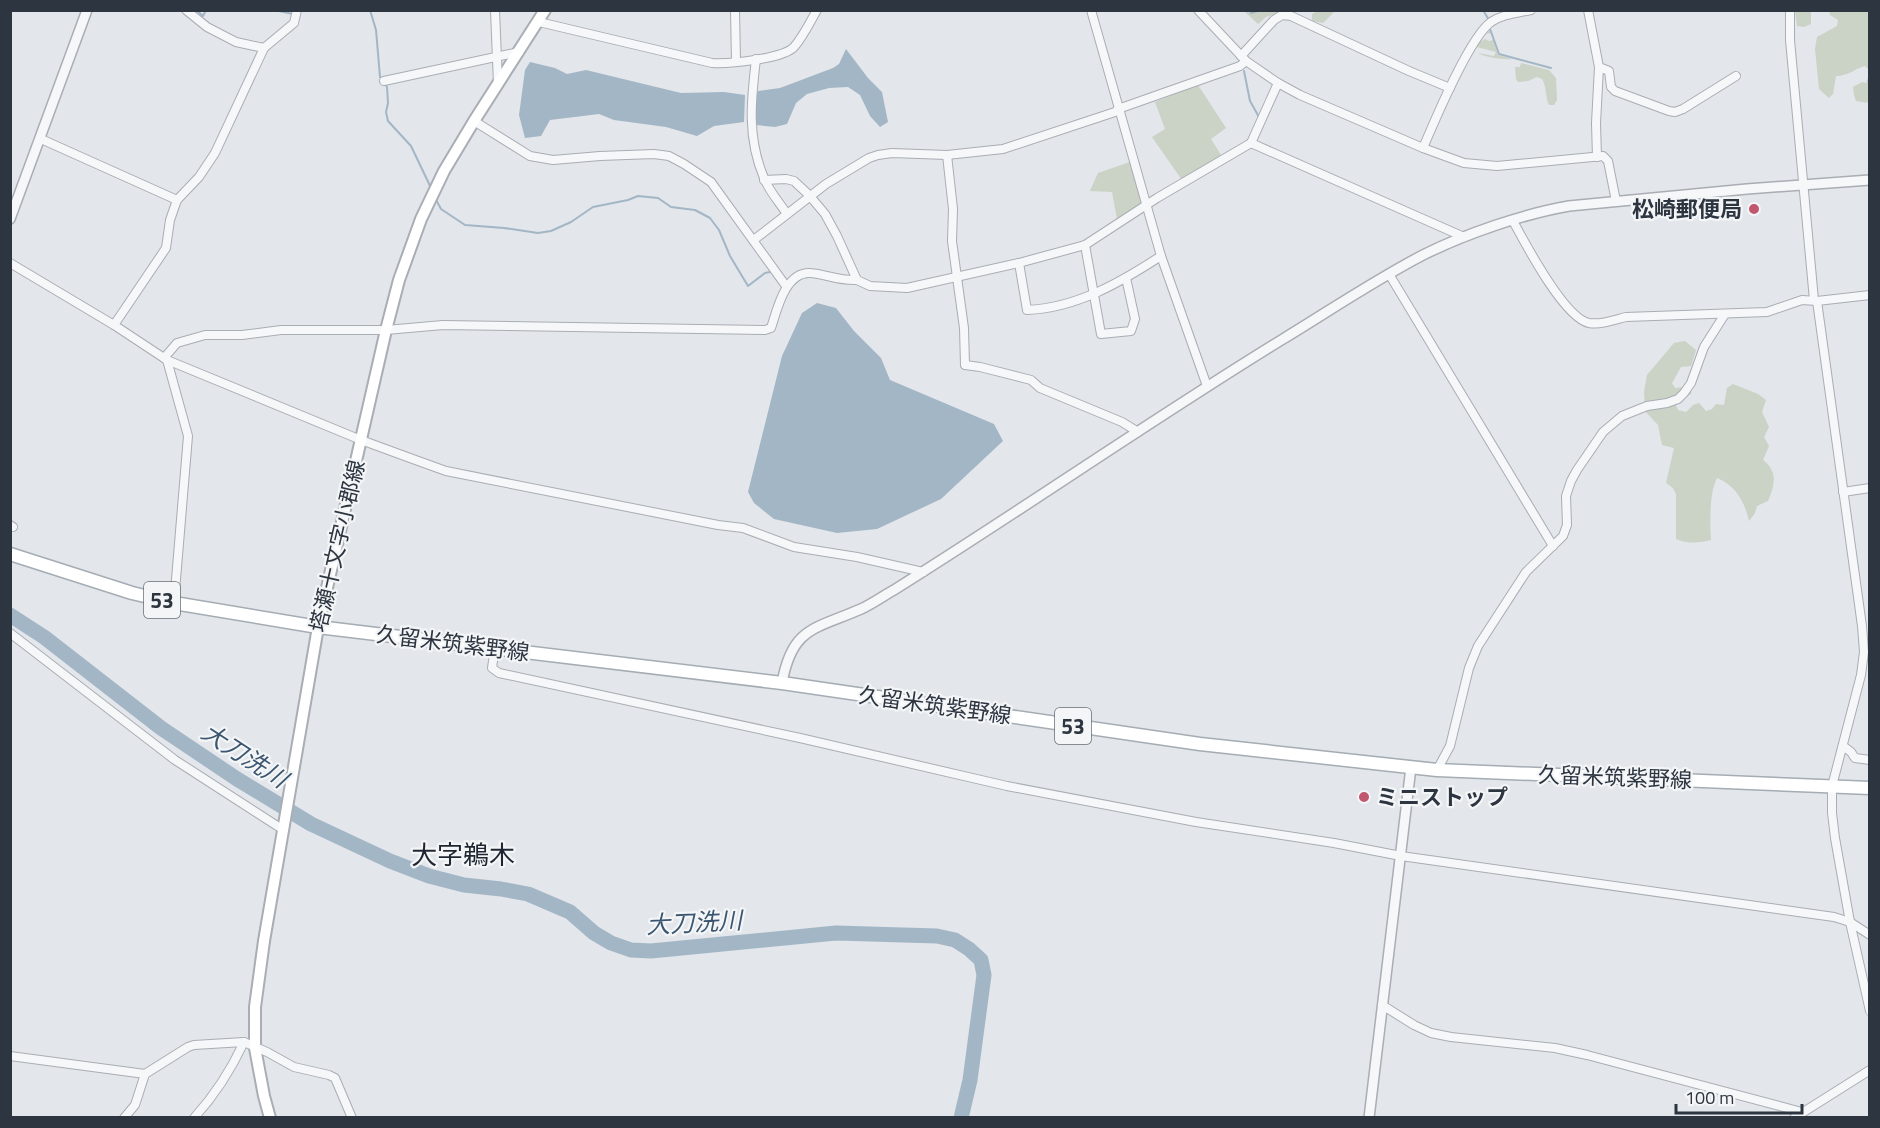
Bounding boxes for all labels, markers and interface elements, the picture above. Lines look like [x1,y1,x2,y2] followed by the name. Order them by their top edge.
[1632,192,1742,226] place label: 松崎郵便局
[1747,202,1761,216] marker: 松崎郵便局
[301,456,373,636] street label: 塔瀬十文字小郡線
[144,582,180,618] road number: 53
[374,617,532,669] street label: 久留米筑紫野線
[856,677,1014,733] street label: 久留米筑紫野線
[1055,708,1091,744] road number: 53
[195,714,298,798] water label: 大刀洗川
[1537,757,1693,797] street label: 久留米筑紫野線
[1376,780,1508,814] place label: ミニストップ
[1357,790,1371,804] marker: ミニストップ
[411,835,515,874] district label: 大字鵜木
[645,901,746,942] water label: 大刀洗川
[1676,1077,1802,1115] scale bar
[1685,1084,1734,1111] text: 100 m

